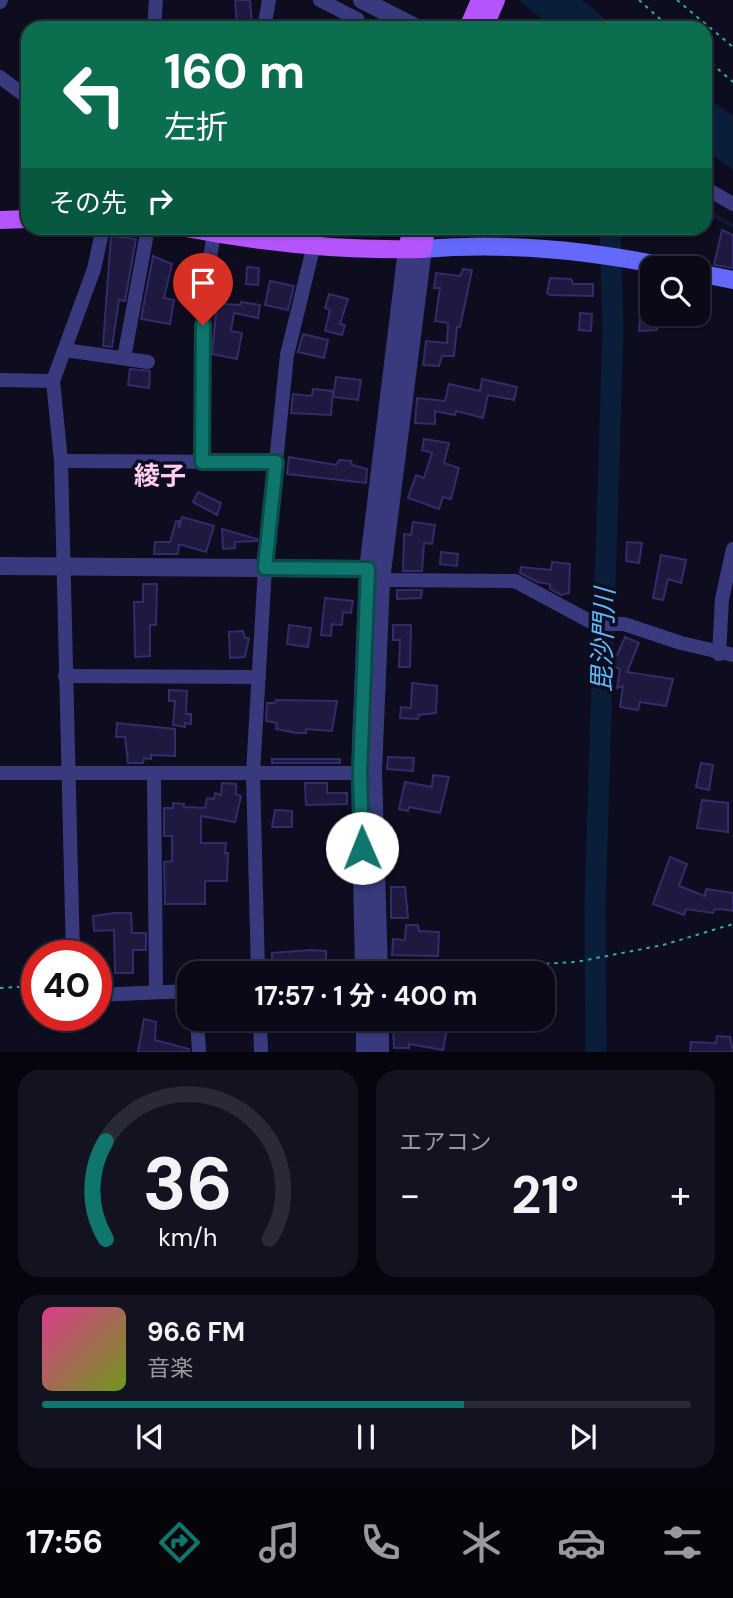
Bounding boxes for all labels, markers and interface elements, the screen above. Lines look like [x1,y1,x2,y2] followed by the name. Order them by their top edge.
[164,39,305,103] text: 160 m
[49,49,140,140] icon: left
[164,106,228,148] text: 左折
[141,182,179,220] icon: right
[49,186,127,220] text: その先
[173,253,233,325] pin
[640,256,710,326] map controls
[640,256,710,326] button: search
[184,264,222,302] icon: arrive
[134,459,186,493] district label: 綾子
[584,584,622,693] water label: 毘沙門川
[325,811,399,885] position arrow
[21,940,112,1031] speed limit sign: 40
[254,979,478,1013] text: 17:57 · 1 分 · 400 m
[400,1127,492,1157] text: エアコン
[143,1138,233,1233] text: 36
[511,1161,579,1229] text: 21°
[400,1170,420,1220] text: −
[670,1170,691,1220] text: +
[158,1221,217,1254] text: km/h
[147,1315,245,1349] text: 96.6 FM
[147,1353,193,1383] text: 音楽
[131,1418,169,1456] icon: previous
[347,1418,385,1456] icon: pause
[564,1418,602,1456] icon: next
[155,1518,204,1567] icon: directions
[255,1518,304,1567] icon: music
[356,1518,405,1567] icon: phone
[457,1518,506,1567] icon: climate
[557,1518,606,1567] icon: car
[658,1518,707,1567] icon: filters
[26,1521,103,1563] text: 17:56

